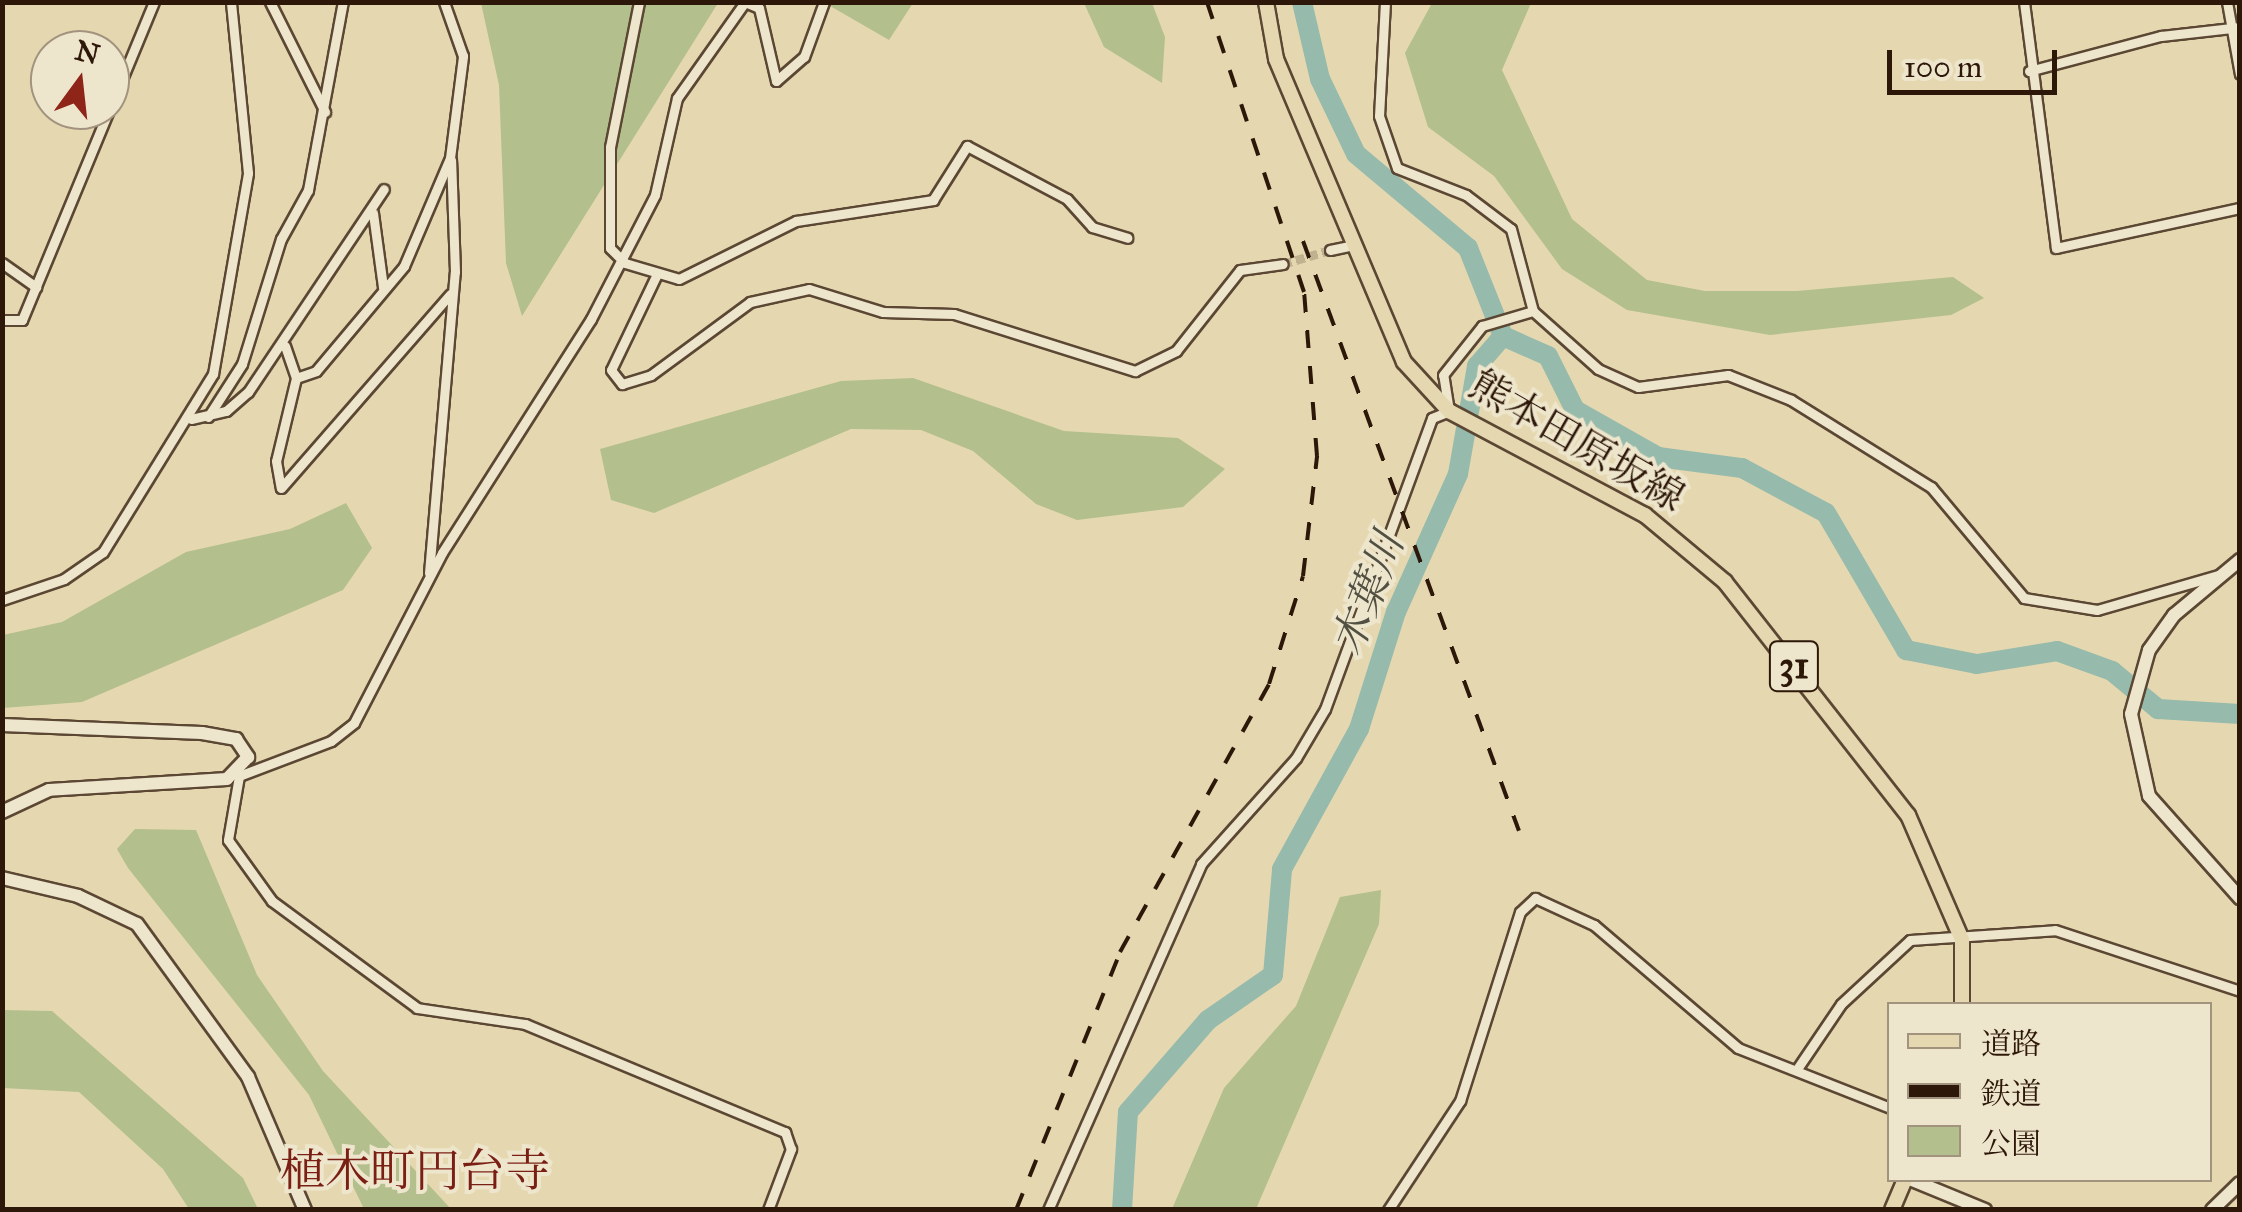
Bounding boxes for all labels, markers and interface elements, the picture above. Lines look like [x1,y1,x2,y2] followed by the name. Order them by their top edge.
[30,30,130,130] north arrow
[1892,30,2062,92] scale bar
[71,32,103,72] text: N
[1904,49,1982,85] text: 100 m
[1461,360,1693,522] street label: 熊本田原坂線
[1322,526,1414,662] water label: 木葉川
[1766,633,1822,699] road number: 31
[1887,1002,2212,1182] legend
[1981,1026,2041,1062] text: 道路
[1981,1076,2041,1112] text: 鉄道
[1981,1126,2041,1162] text: 公園
[280,1144,550,1198] district label: 植木町円台寺

